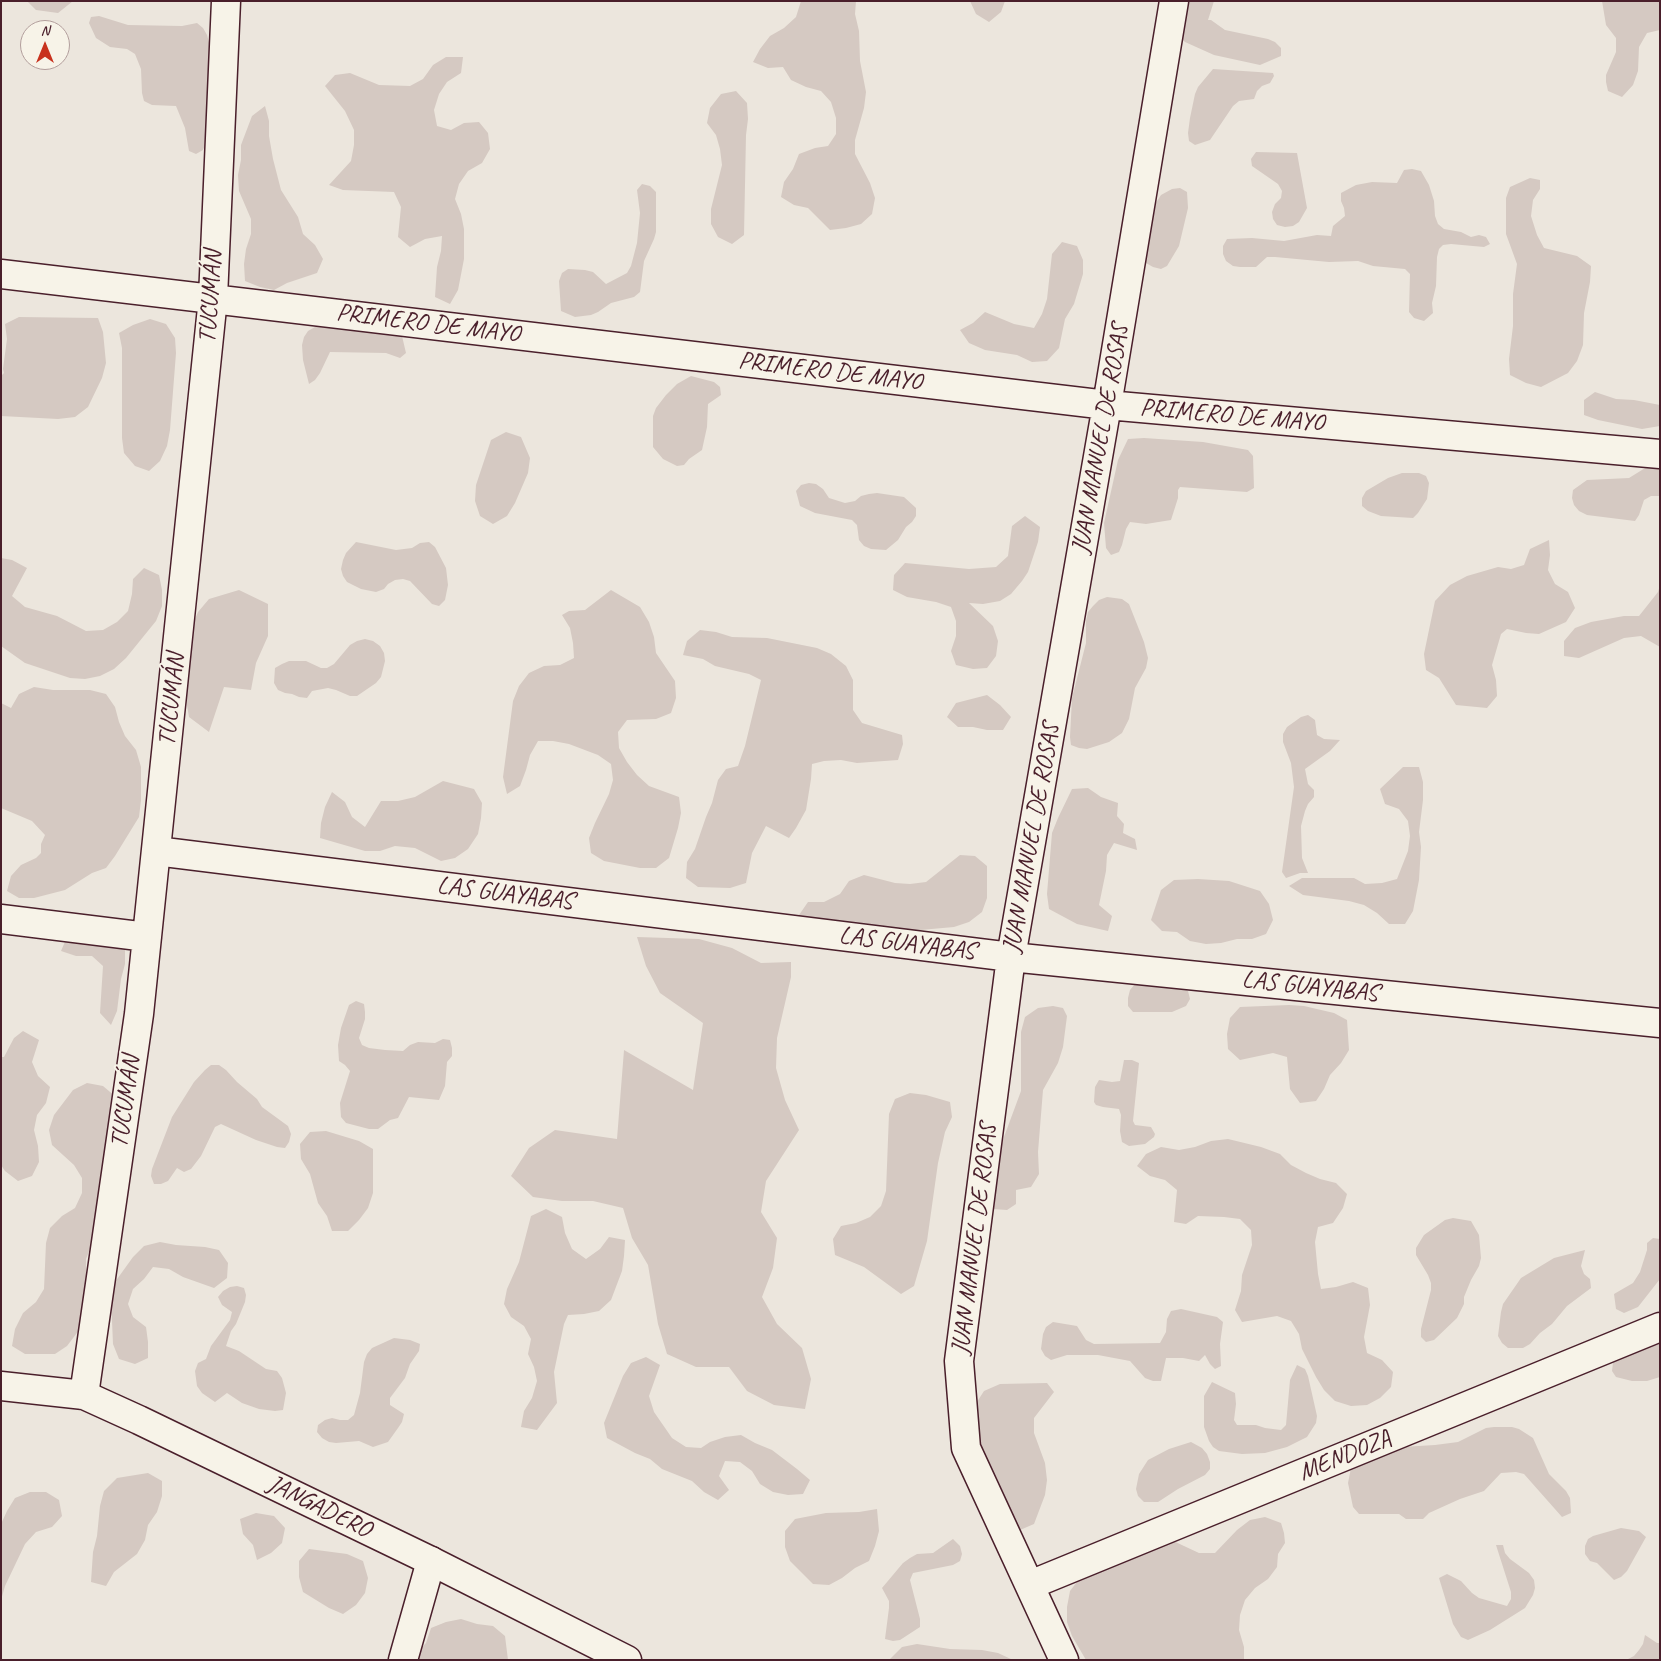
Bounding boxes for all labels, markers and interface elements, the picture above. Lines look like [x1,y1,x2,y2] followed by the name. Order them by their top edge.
[20,20,70,70] north arrow
[41,22,49,39] text: N
[193,250,229,344] street label: TUCUMÁN
[335,298,521,350] street label: PRIMERO DE MAYO
[1066,322,1136,556] street label: JUAN MANUEL DE ROSAS
[737,346,923,398] street label: PRIMERO DE MAYO
[1139,393,1325,439] street label: PRIMERO DE MAYO
[152,652,192,748] street label: TUCUMÁN
[997,721,1067,955] street label: JUAN MANUEL DE ROSAS
[435,871,575,917] street label: LAS GUAYABAS
[837,921,977,967] street label: LAS GUAYABAS
[1240,965,1380,1009] street label: LAS GUAYABAS
[105,1054,147,1150] street label: TUCUMÁN
[946,1122,1004,1356] street label: JUAN MANUEL DE ROSAS
[1294,1424,1396,1488] street label: MENDOZA
[262,1469,376,1545] street label: JANGADERO

